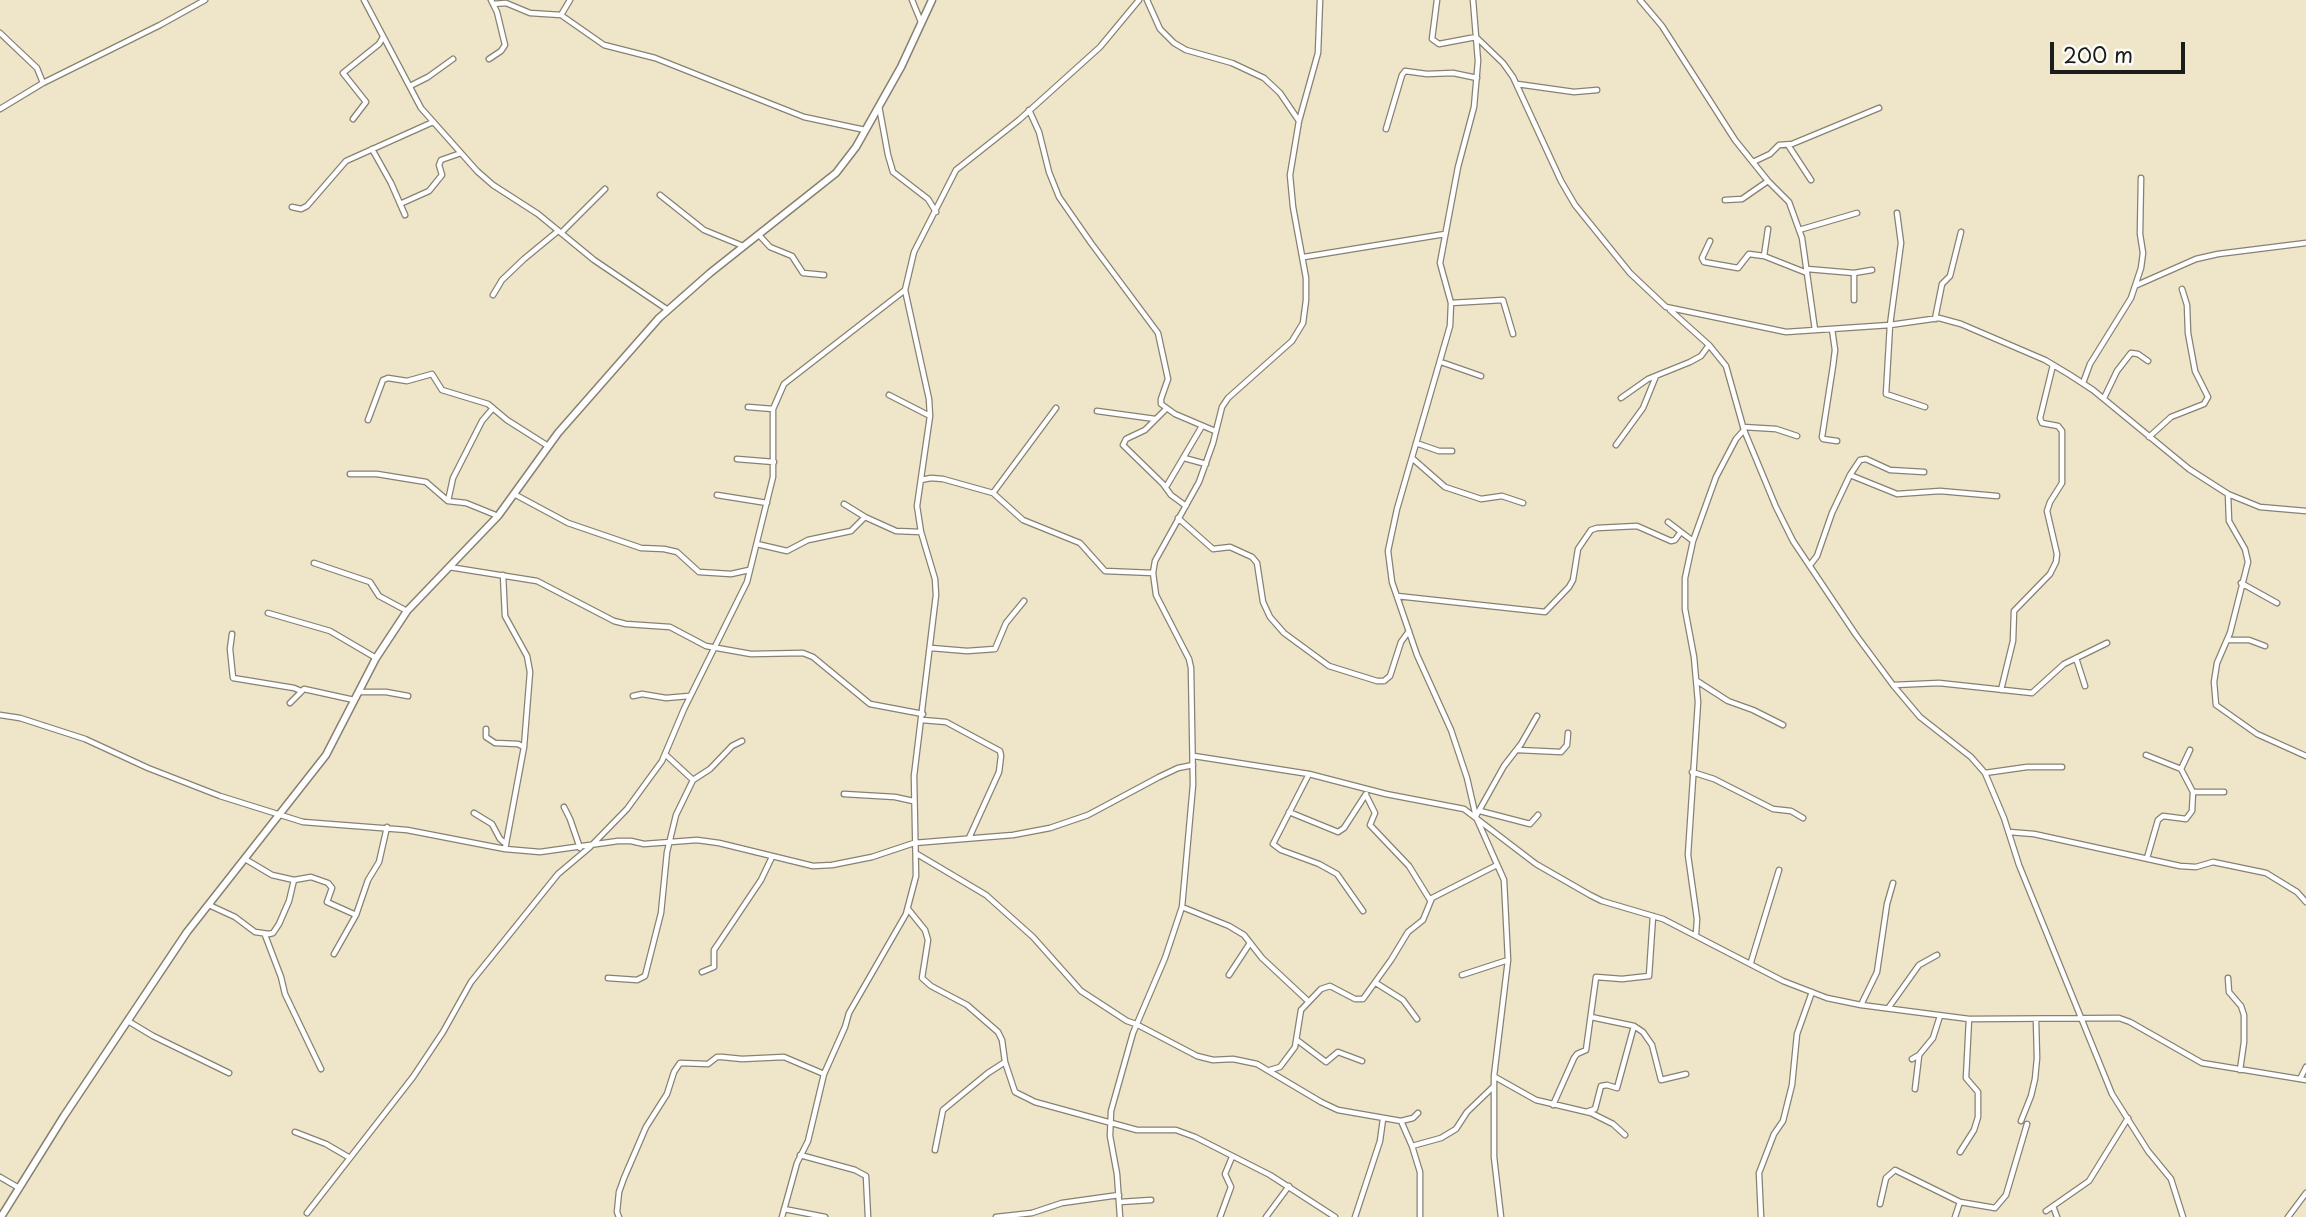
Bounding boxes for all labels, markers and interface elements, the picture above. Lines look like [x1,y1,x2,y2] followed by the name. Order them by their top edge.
[2054,28,2189,72] scale bar
[2063,38,2133,70] text: 200 m

